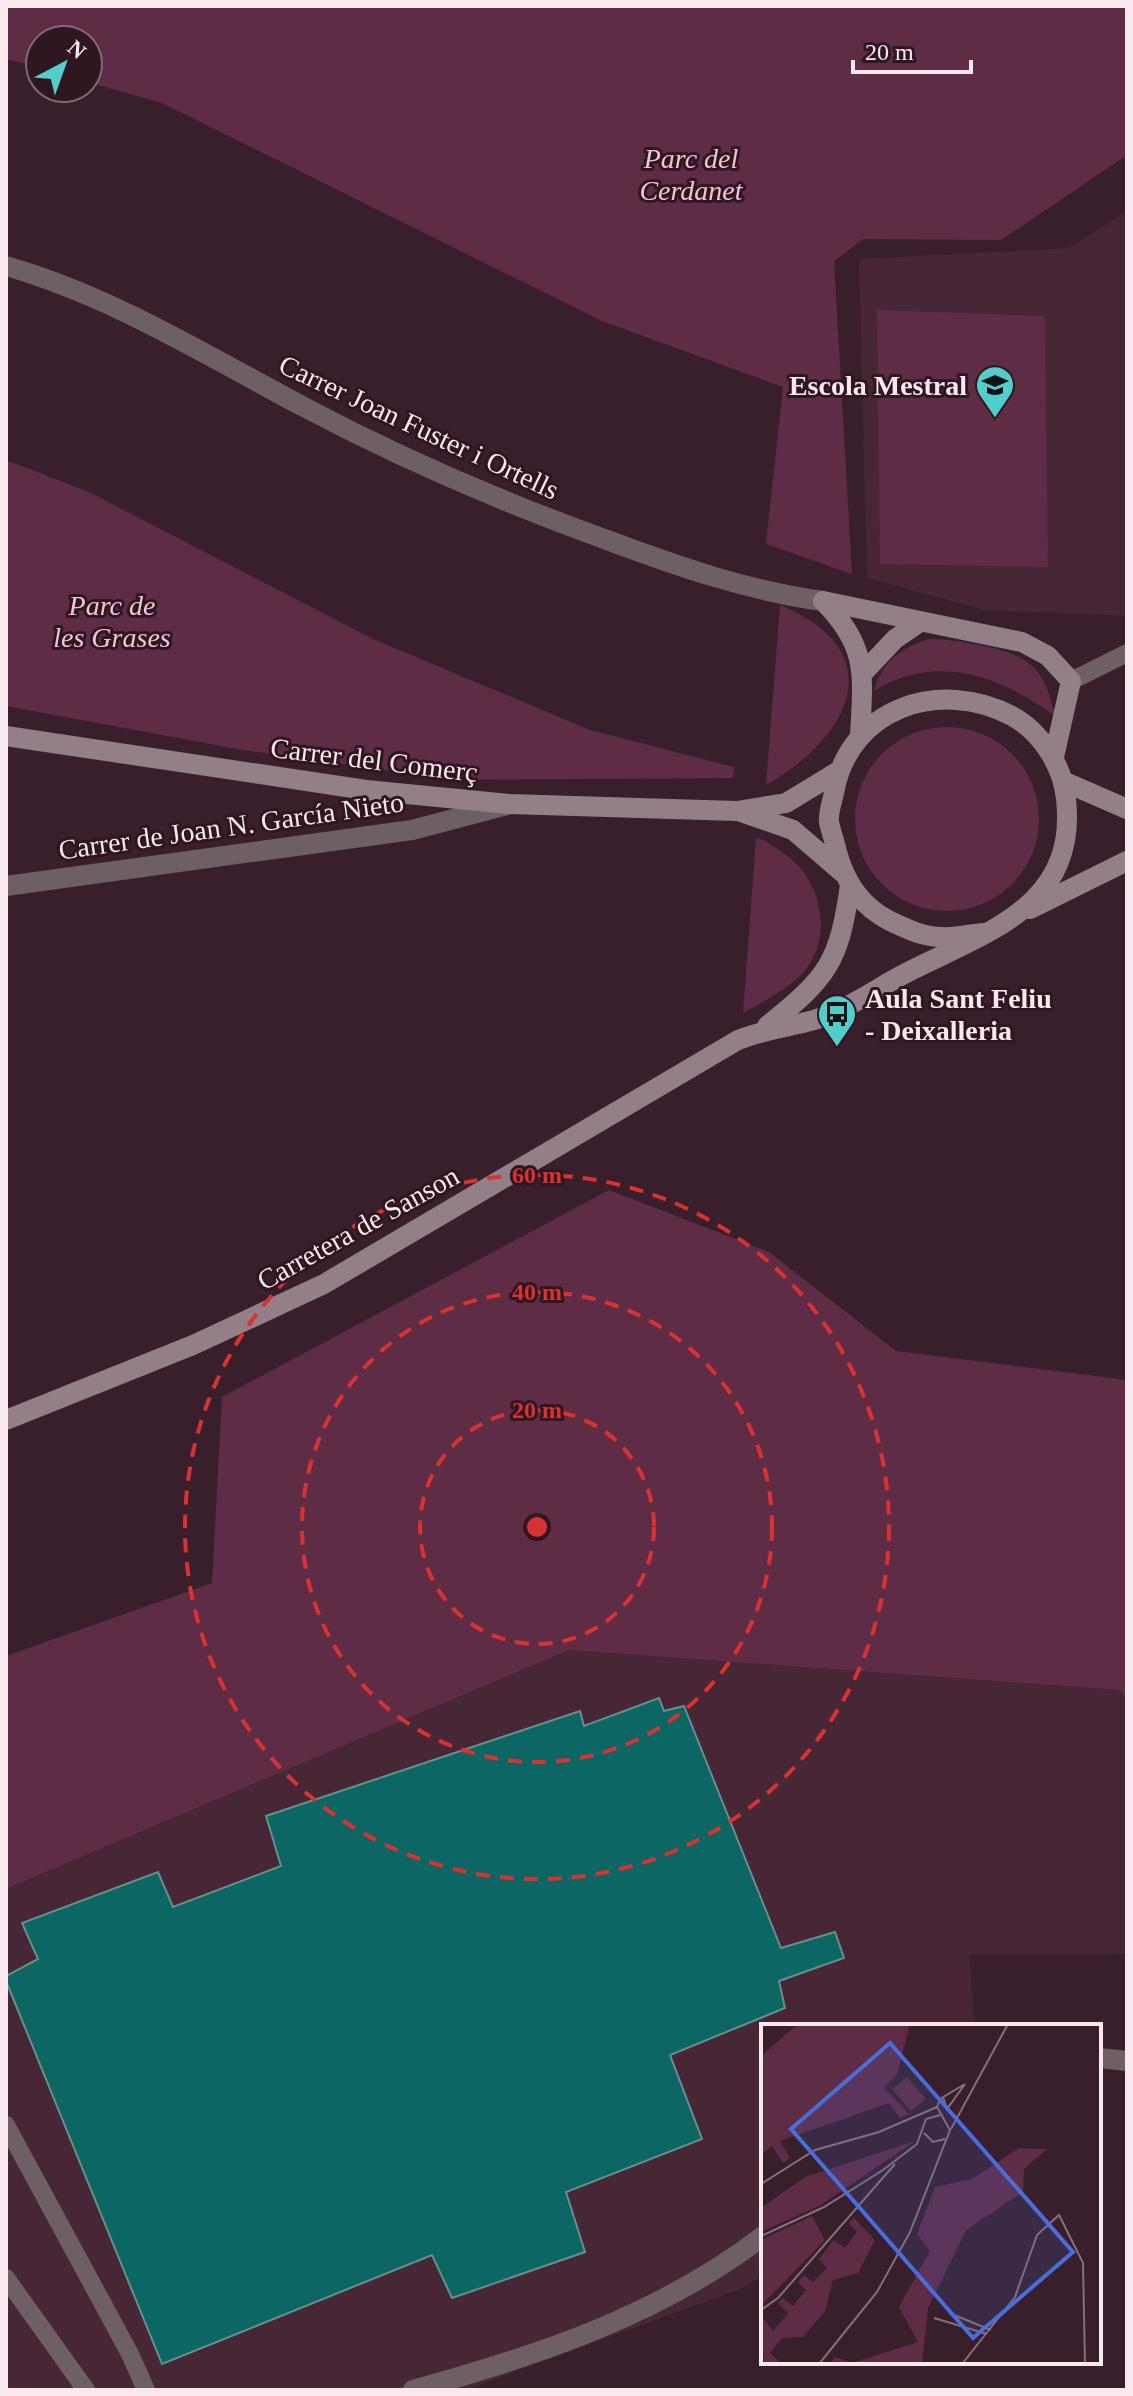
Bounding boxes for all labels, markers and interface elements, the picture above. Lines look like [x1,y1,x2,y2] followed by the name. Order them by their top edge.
[24,24,104,104] north arrow
[853,24,971,74] scale bar
[63,35,91,64] text: N
[865,39,914,65] text: 20 m
[639,143,744,206] park label: Parc del Cerdanet
[274,349,564,505] street label: Carrer Joan Fuster i Ortells
[974,364,1016,419] school or university icon: Escola Mestral
[789,370,967,401] place label: Escola Mestral
[53,590,171,653] park label: Parc de les Grases
[269,732,479,788] street label: Carrer del Comerç
[56,786,406,866] street label: Carrer de Joan N. García Nieto
[865,983,1052,1046] place label: Aula Sant Feliu - Deixalleria
[816,993,858,1048] bus stop icon: Aula Sant Feliu - Deixalleria
[252,1160,464,1296] street label: Carretera de Sanson
[512,1162,562,1188] text: 60 m
[512,1279,562,1305] text: 40 m
[512,1397,562,1423] text: 20 m
[523,1513,551,1541] centre of rings
[761,2024,1101,2364] inset map

